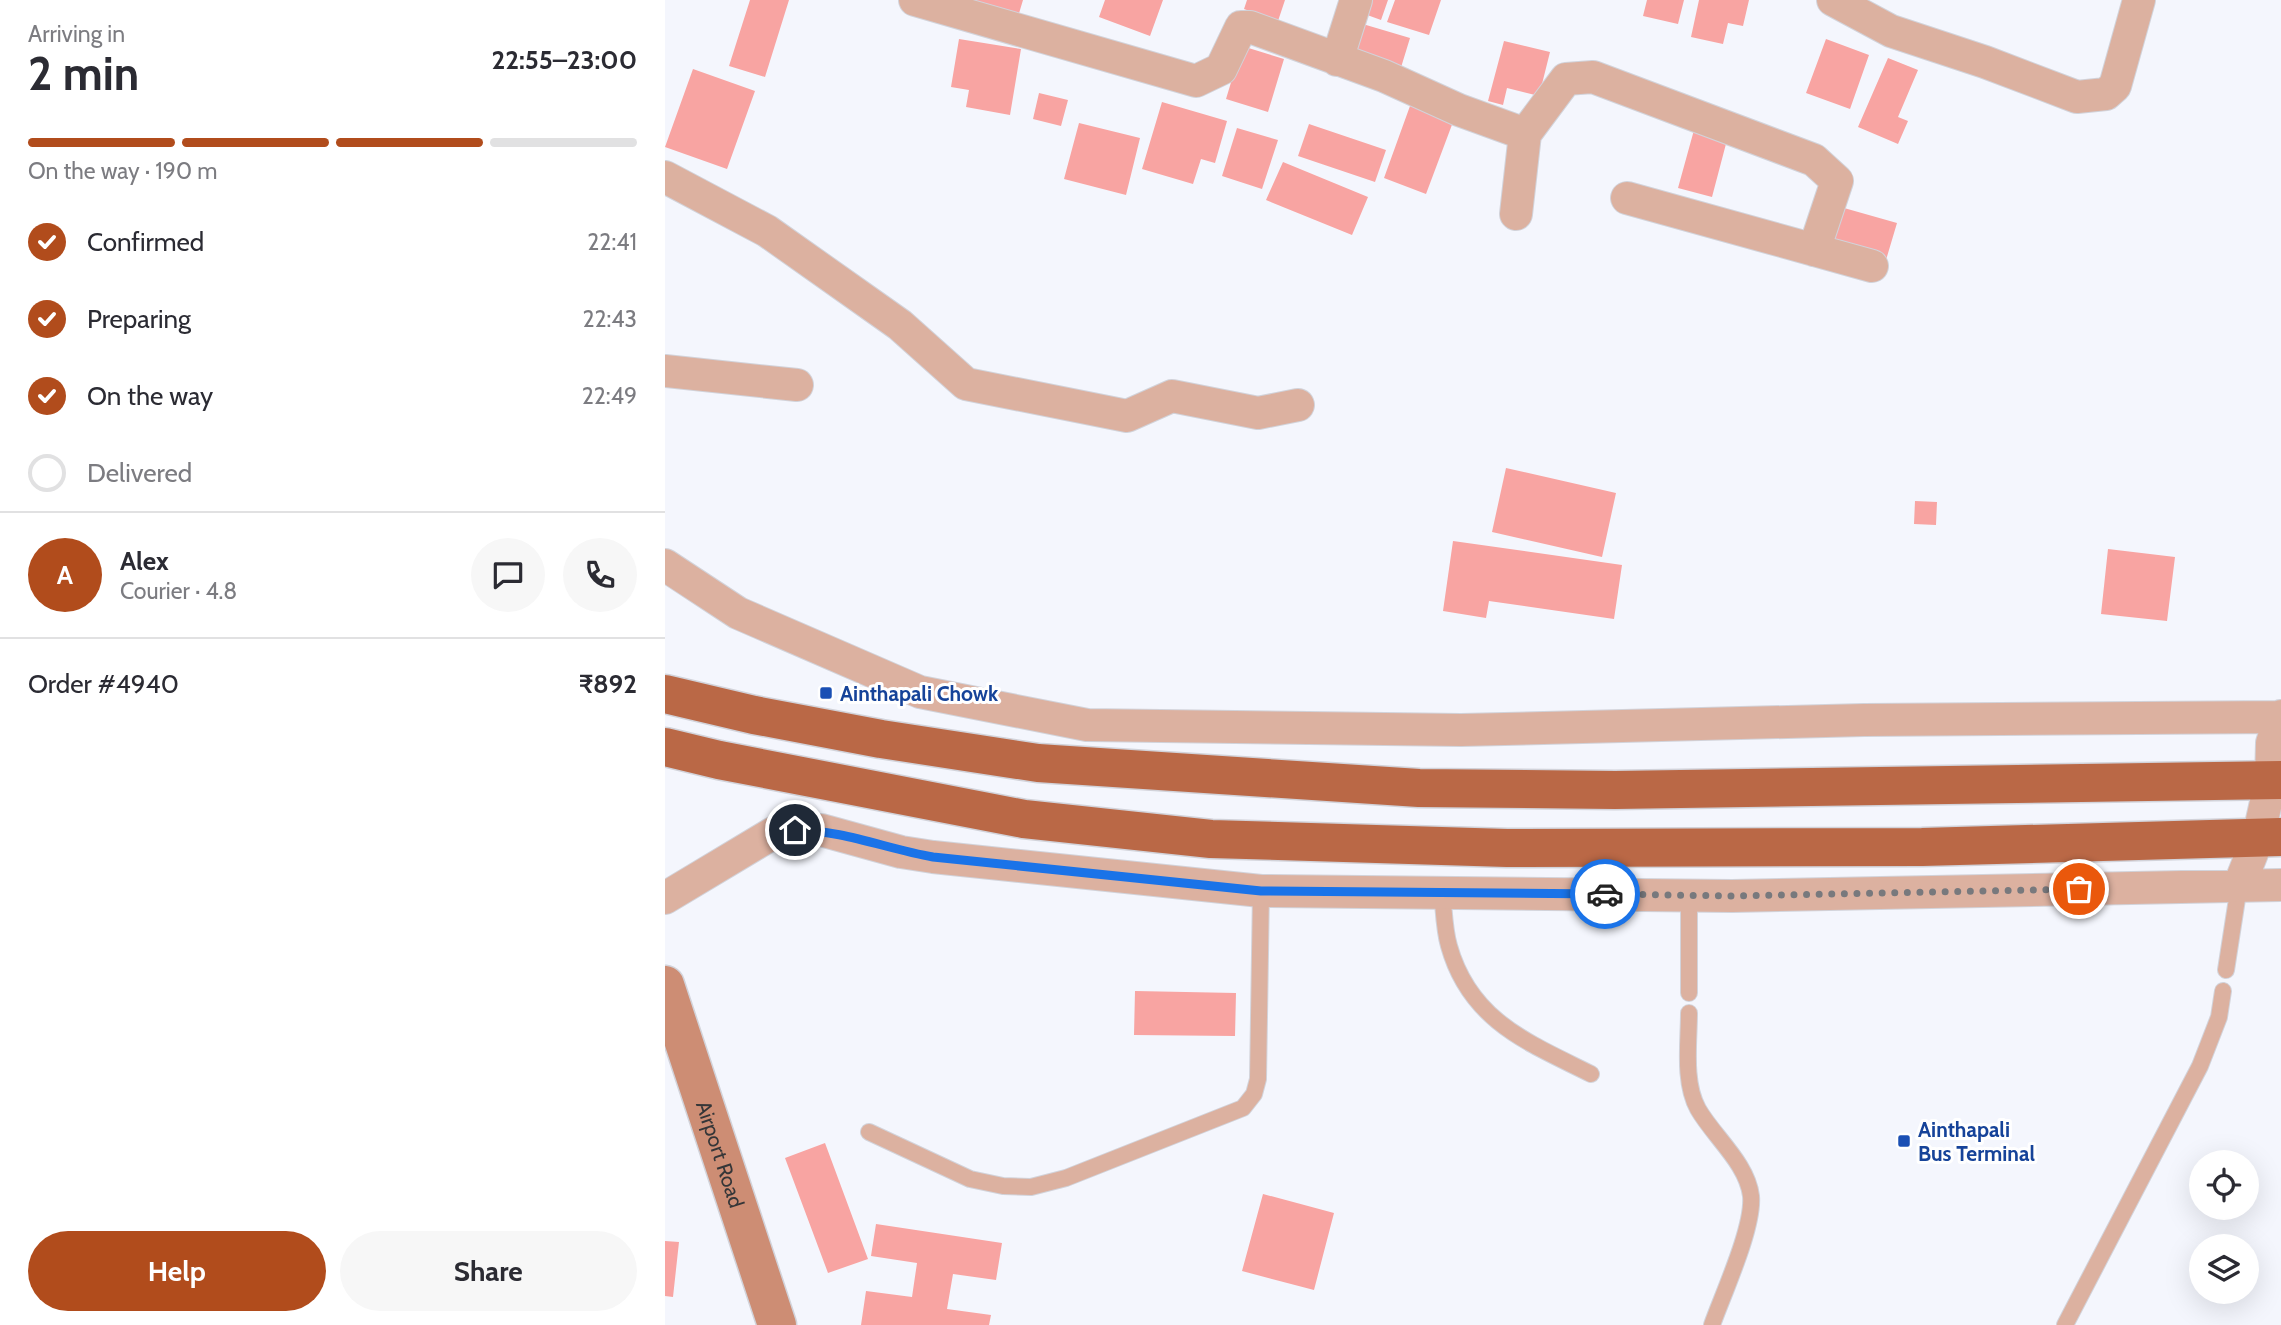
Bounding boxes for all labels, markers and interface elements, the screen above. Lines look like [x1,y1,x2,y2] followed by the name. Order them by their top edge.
[28,20,125,48] text: Arriving in
[491,44,637,76] text: 22:55–23:00
[28,46,139,102] text: 2 min
[28,157,217,185] text: On the way · 190 m
[28,223,66,261] icon: check
[87,226,204,258] text: Confirmed
[587,228,637,256] text: 22:41
[28,300,66,338] icon: check
[87,303,191,335] text: Preparing
[582,305,637,333] text: 22:43
[28,377,66,415] icon: check
[87,380,213,412] text: On the way
[582,382,637,410] text: 22:49
[87,457,192,489] text: Delivered
[471,538,545,612] button: chat
[563,538,637,612] button: phone
[120,545,169,577] text: Alex
[57,559,73,591] text: A
[120,577,237,605] text: Courier · 4.8
[28,668,179,700] text: Order #4940
[579,668,637,700] text: ₹892
[840,681,999,706] place label: Ainthapali Chowk
[818,685,834,701] marker: Ainthapali Chowk
[765,800,825,860] pin
[776,811,814,849] icon: home
[1570,859,1640,929] courier
[2049,859,2109,919] pin
[2060,870,2098,908] icon: bag
[1586,875,1624,913] icon: car
[691,1097,750,1211] street label: Airport Road
[1918,1117,2035,1166] place label: Ainthapali Bus Terminal
[1896,1133,1912,1149] marker: Ainthapali Bus Terminal
[2189,1150,2259,1304] map controls
[2189,1150,2259,1220] button: locate
[28,1231,326,1311] button: Help
[340,1231,637,1311] button: Share
[2189,1234,2259,1304] button: layers

